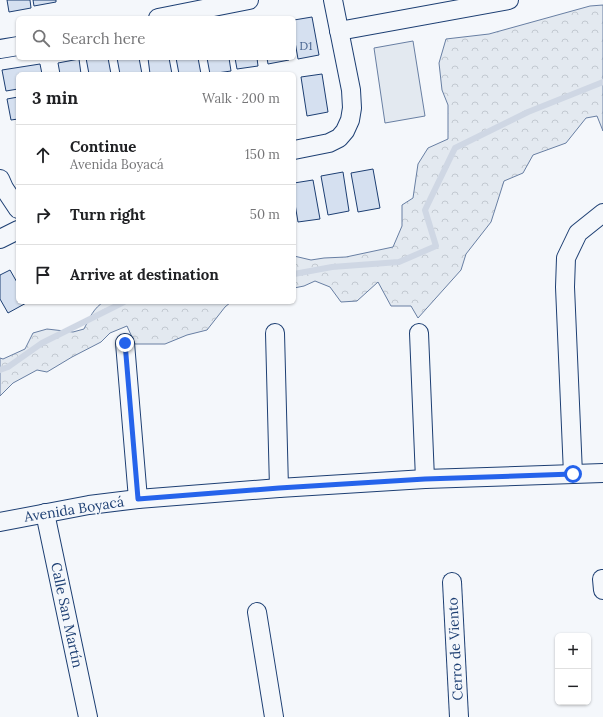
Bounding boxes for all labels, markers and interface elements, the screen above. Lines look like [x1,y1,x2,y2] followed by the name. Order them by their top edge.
[16,16,296,60] search box
[30,27,52,49] icon: search
[62,29,145,48] text: Search here
[299,38,313,53] house number: D1
[32,87,78,109] text: 3 min
[202,90,280,107] text: Walk · 200 m
[70,137,136,156] text: Continue
[32,144,54,166] icon: ahead
[245,146,280,163] text: 150 m
[70,156,164,173] text: Avenida Boyacá
[32,204,54,226] icon: right
[70,205,146,224] text: Turn right
[250,206,280,223] text: 50 m
[32,264,54,286] icon: arrive
[70,265,219,284] text: Arrive at destination
[116,334,134,352] route end
[564,465,582,483] route start
[22,492,125,526] street label: Avenida Boyacá
[47,561,87,670] street label: Calle San Martín
[443,597,467,701] street label: Cerro de Viento
[555,633,591,705] map controls
[555,633,591,669] button: +
[555,669,591,705] button: −

